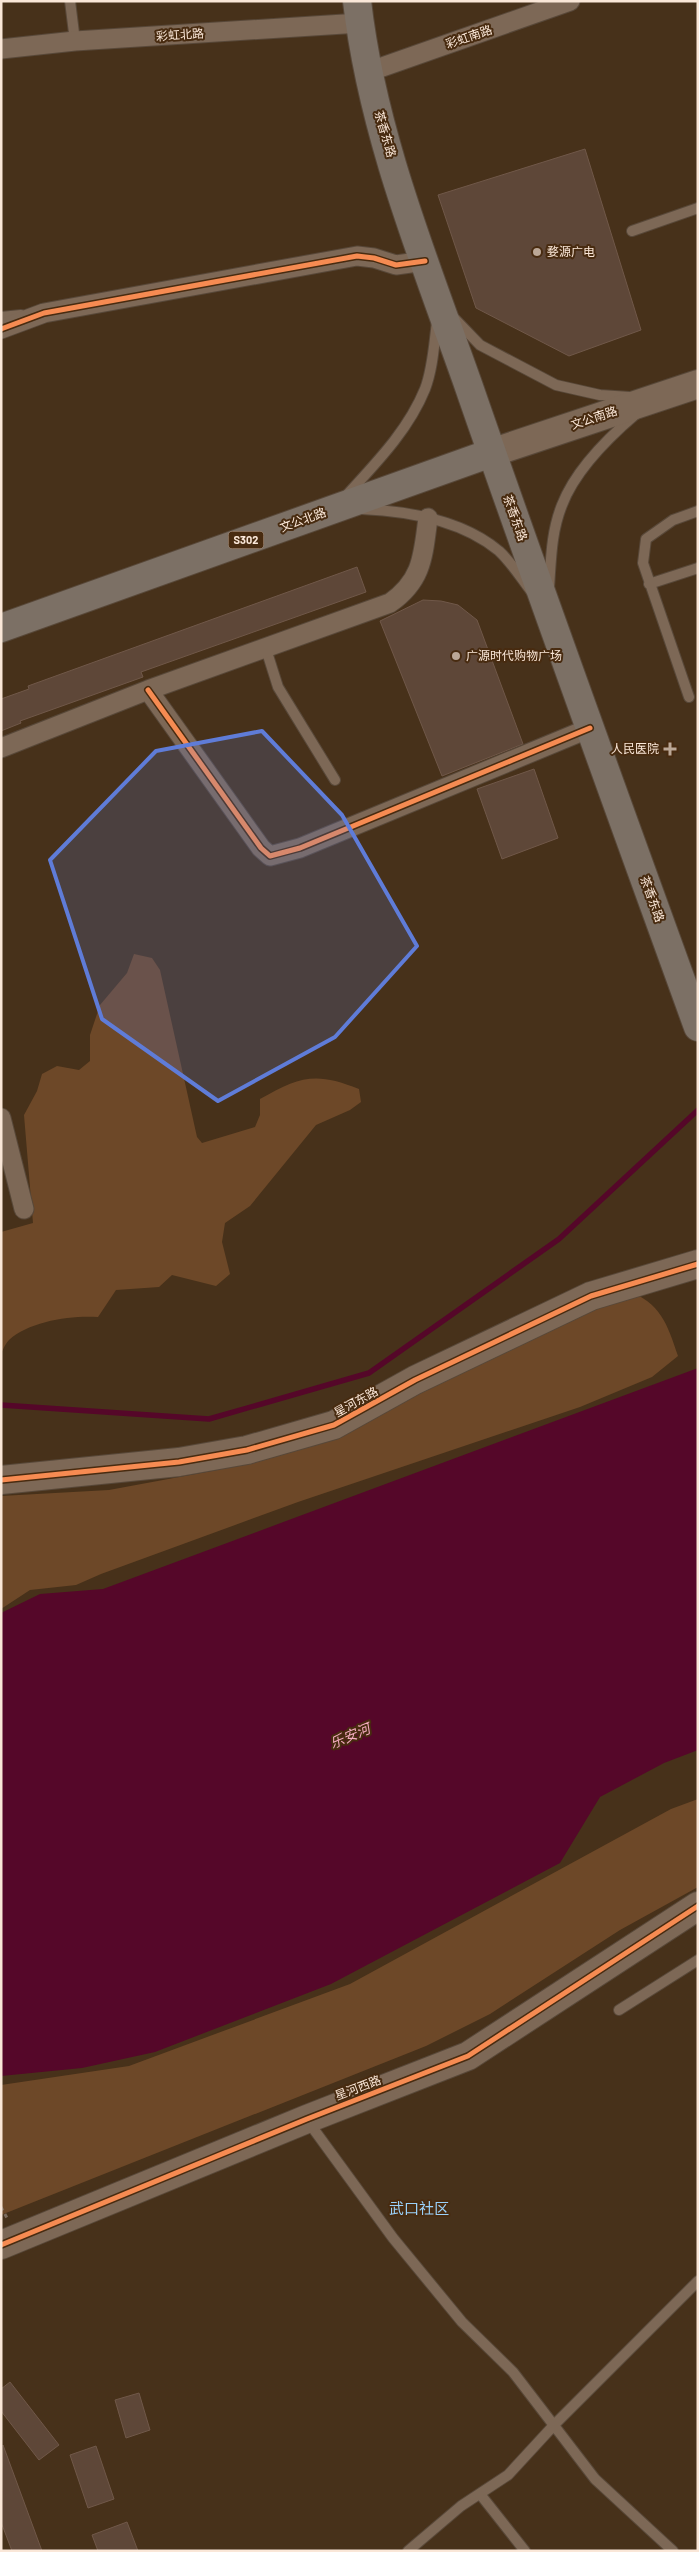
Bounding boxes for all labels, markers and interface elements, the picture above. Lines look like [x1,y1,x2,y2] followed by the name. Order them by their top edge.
[444,22,494,50] street label: 彩虹南路
[155,25,204,43] street label: 彩虹北路
[373,109,399,159] street label: 茶香东路
[547,244,595,258] place label: 婺源广电
[531,246,543,258] marker: 婺源广电
[569,403,619,431] street label: 文公南路
[501,493,531,543] street label: 茶香东路
[278,504,328,534] street label: 文公北路
[228,532,264,548] road number: S302
[466,648,562,662] place label: 广源时代购物广场
[450,650,462,662] marker: 广源时代购物广场
[611,741,659,755] place label: 人民医院
[663,742,677,756] marker: 人民医院
[638,874,668,924] street label: 茶香东路
[331,1383,380,1419] street label: 星河东路
[327,1718,375,1752] water label: 乐安河
[333,2072,383,2102] street label: 星河西路
[389,2199,449,2217] district label: 武口社区

